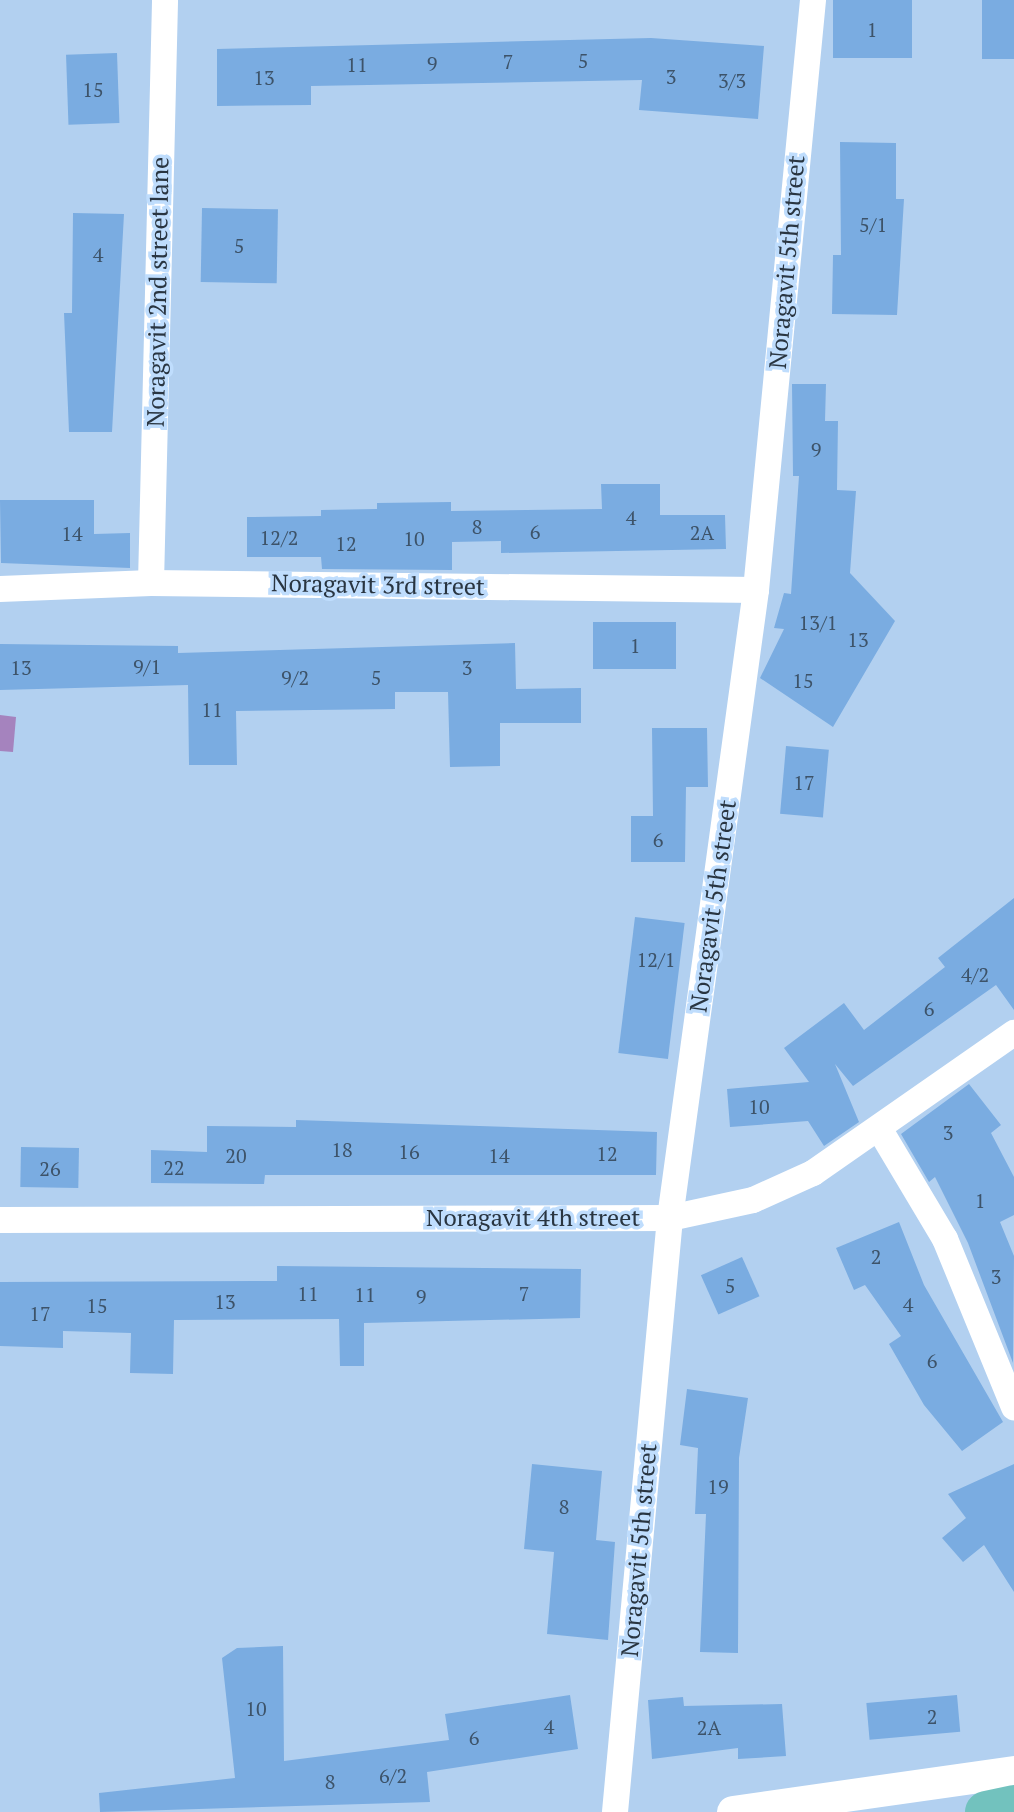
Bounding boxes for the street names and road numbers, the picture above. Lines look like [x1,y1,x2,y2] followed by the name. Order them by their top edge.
[763,154,811,370] street label: Noragavit 5th street
[141,157,175,427] street label: Noragavit 2nd street lane
[271,569,485,601] street label: Noragavit 3rd street
[684,798,742,1014] street label: Noragavit 5th street
[426,1204,640,1232] street label: Noragavit 4th street
[615,1442,663,1658] street label: Noragavit 5th street

